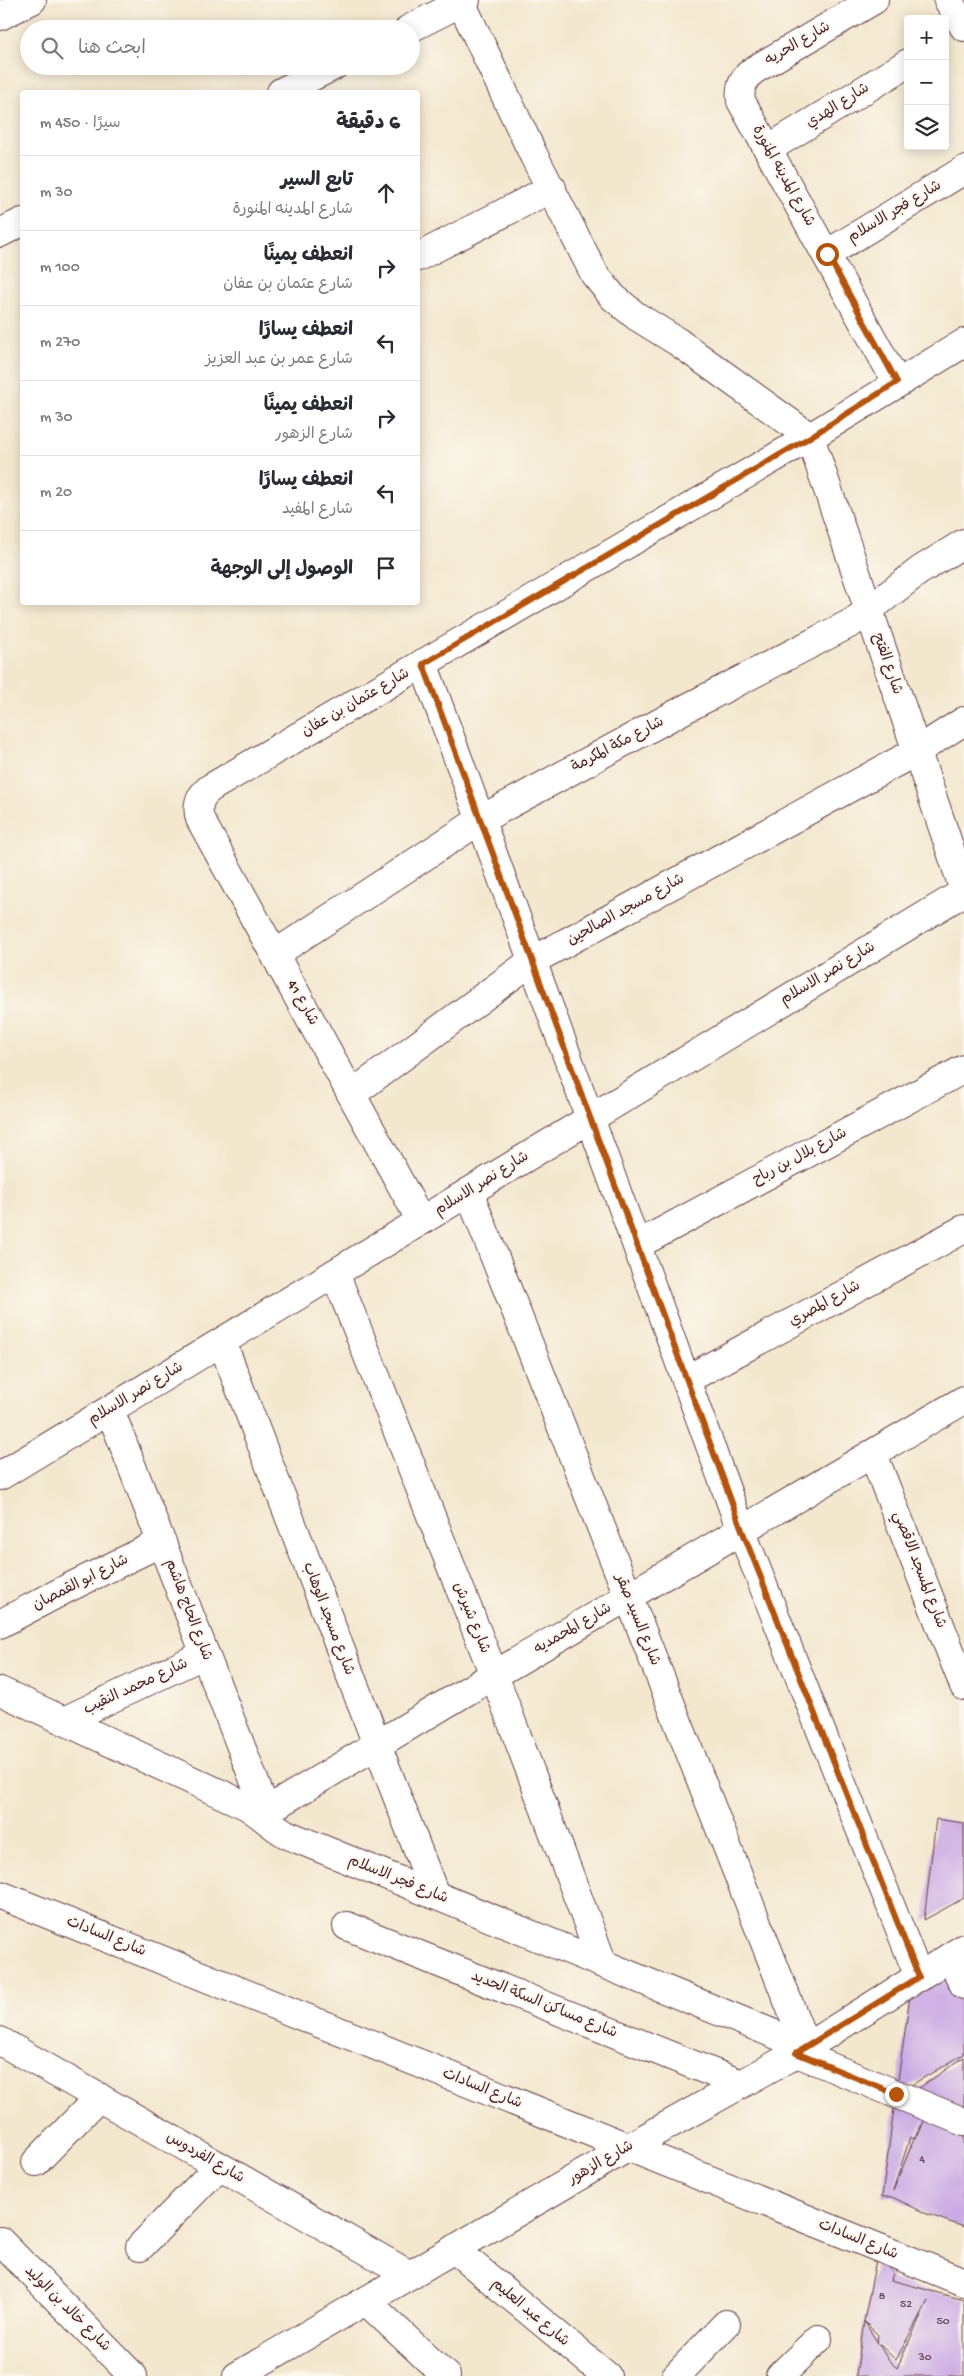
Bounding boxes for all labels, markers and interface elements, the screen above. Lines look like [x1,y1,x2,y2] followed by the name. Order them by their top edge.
[904,15,949,150] map controls
[904,15,949,60] button: +
[762,18,834,70] street label: شارع الحريه
[20,20,420,75] search box
[38,34,66,62] icon: search
[78,38,146,61] text: ابحث هنا
[904,60,949,105] button: −
[803,79,873,133] street label: شارع الهدي
[904,105,949,150] button: layers
[336,112,400,137] text: 6 دقيقة
[40,115,121,134] text: سيرًا · 450 m
[748,122,818,230] street label: شارع المدينه المنورة
[281,170,353,193] text: تابع السير
[845,177,945,247] street label: شارع فجر الاسلام
[372,179,400,207] icon: ahead
[40,184,73,203] text: 30 m
[232,201,353,220] text: شارع المدينه المنورة
[816,243,839,266] route start
[264,245,353,268] text: انعطف يمينًا
[372,254,400,282] icon: right
[40,259,80,278] text: 100 m
[223,276,353,295] text: شارع عثمان بن عفان
[259,320,353,343] text: انعطف يسارًا
[372,329,400,357] icon: left
[40,334,80,353] text: 270 m
[205,351,353,370] text: شارع عمر بن عبد العزيز
[264,395,353,418] text: انعطف يمينًا
[372,404,400,432] icon: right
[40,409,73,428] text: 30 m
[275,426,353,445] text: شارع الزهور
[259,470,353,493] text: انعطف يسارًا
[372,479,400,507] icon: left
[40,484,72,503] text: 20 m
[282,501,353,520] text: شارع المفيد
[372,554,400,582] icon: arrive
[210,559,353,582] text: الوصول إلى الوجهة
[868,631,906,697] street label: شارع الفتح
[299,665,413,741] street label: شارع عثمان بن عفان
[569,713,667,777] street label: شارع مكة المكرمة
[564,870,688,950] street label: شارع مسجد الصالحين
[777,939,879,1009] street label: شارع نصر الاسلام
[282,977,322,1029] street label: شارع 41
[750,1125,850,1189] street label: شارع بلال بن رباح
[432,1148,532,1220] street label: شارع نصر الاسلام
[786,1277,864,1331] street label: شارع المصري
[85,1359,187,1429] street label: شارع نصر الاسلام
[887,1509,950,1632] street label: شارع المسجد الاقصي
[30,1551,132,1615] street label: شارع ابو القمصان
[159,1557,216,1664] street label: شارع الحاج هاشم
[298,1560,358,1678] street label: شارع مسجد الوهاب
[610,1570,664,1669] street label: شارع السيد صقر
[449,1580,493,1656] street label: شارع شيرش
[531,1600,615,1658] street label: شارع المحمديه
[81,1655,191,1719] street label: شارع محمد النقيب
[345,1852,451,1908] street label: شارع فجر الاسلام
[64,1913,148,1961] street label: شارع السادات
[468,1967,620,2043] street label: شارع مساكن السكة الحديد
[440,2065,524,2113] street label: شارع السادات
[885,2083,908,2106] route end
[163,2128,247,2188] street label: شارع الفردوس
[564,2137,637,2190] street label: شارع الزهور
[919,2153,925,2167] house number: 4
[816,2216,900,2264] street label: شارع السادات
[20,2262,114,2356] street label: شارع خالد بن الوليد
[487,2275,573,2352] street label: شارع عبد العليم
[879,2290,886,2304] house number: 8
[900,2298,912,2312] house number: 52
[936,2315,950,2329] house number: 50
[917,2351,932,2365] house number: 30

